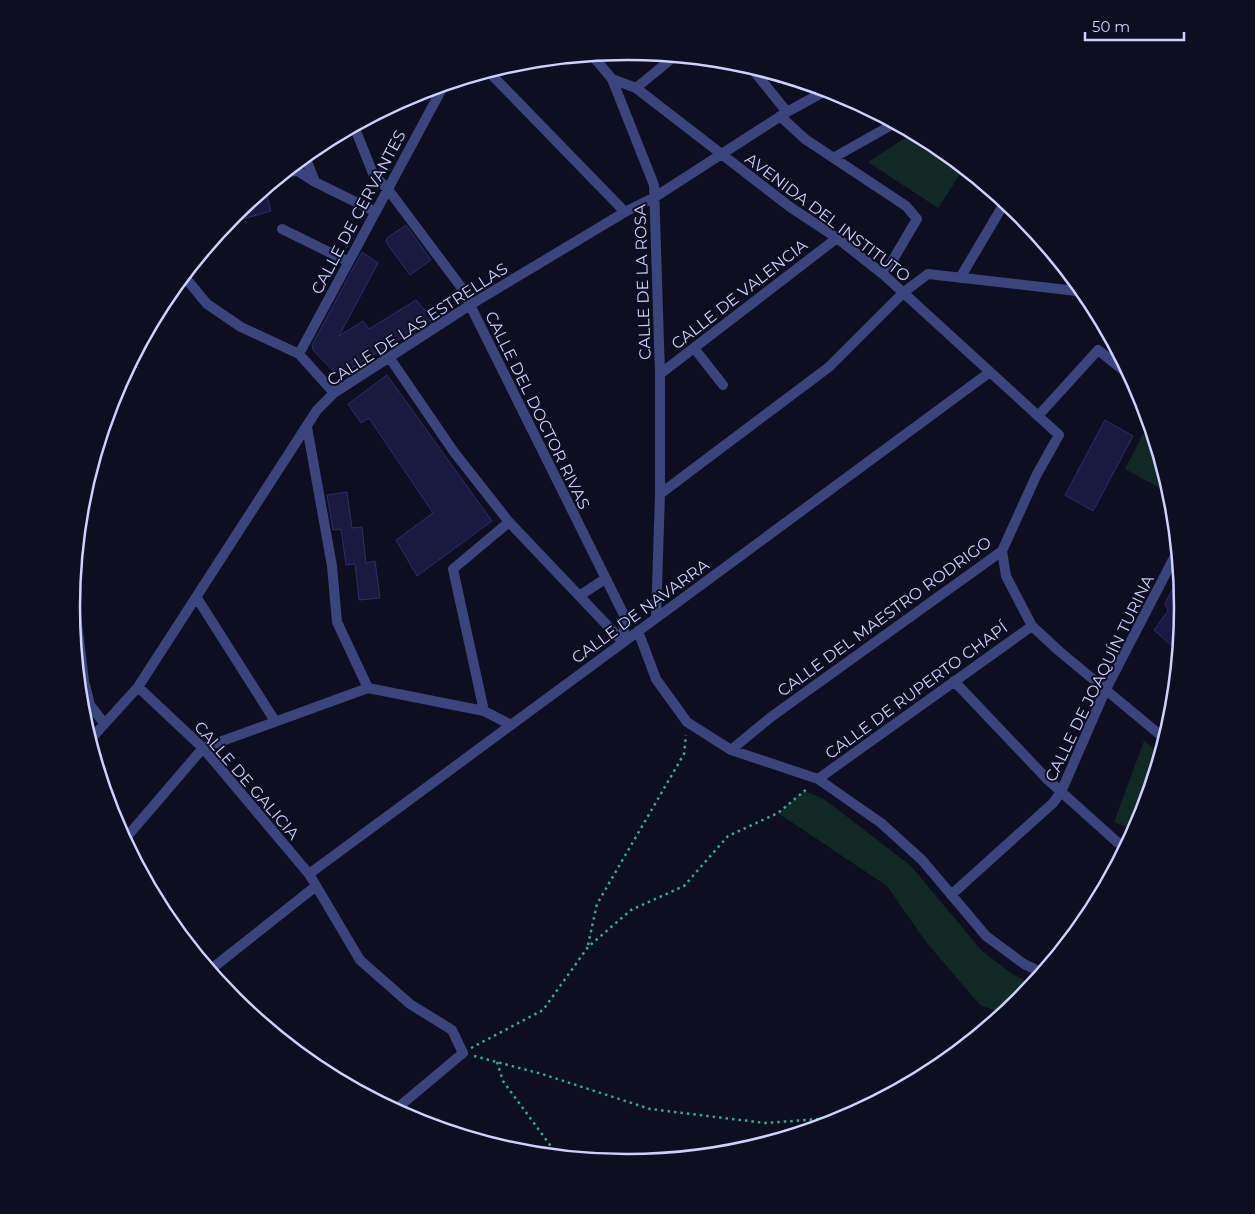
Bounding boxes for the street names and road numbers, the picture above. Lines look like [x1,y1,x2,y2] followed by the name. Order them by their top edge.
[307,127,410,297] street label: CALLE DE CERVANTES
[741,149,914,286] street label: AVENIDA DEL INSTITUTO
[630,203,655,360] street label: CALLE DE LA ROSA
[668,235,811,353] street label: CALLE DE VALENCIA
[323,259,511,390] street label: CALLE DE LAS ESTRELLAS
[481,308,594,512] street label: CALLE DEL DOCTOR RIVAS
[774,532,995,700] street label: CALLE DEL MAESTRO RODRIGO
[568,555,713,668] street label: CALLE DE NAVARRA
[1041,571,1158,785] street label: CALLE DE JOAQUÍN TURINA
[821,617,1012,763] street label: CALLE DE RUPERTO CHAPÍ
[190,717,303,844] street label: CALLE DE GALICIA

